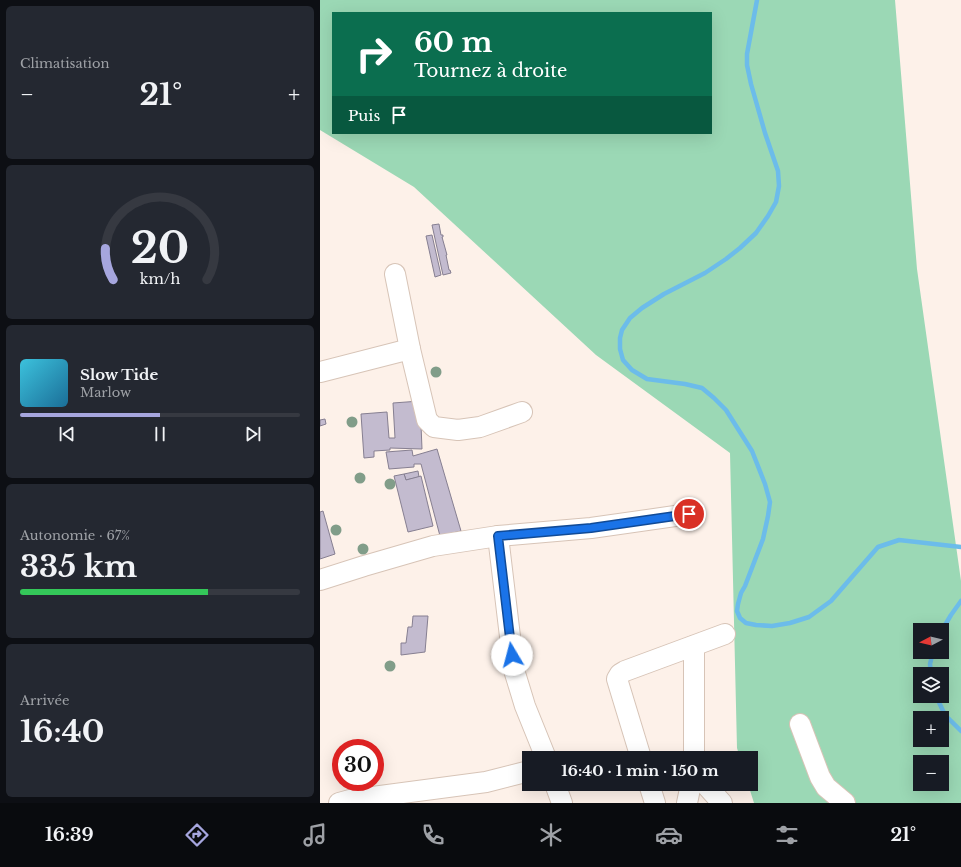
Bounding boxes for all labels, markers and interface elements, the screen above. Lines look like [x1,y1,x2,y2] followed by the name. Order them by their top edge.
[414,25,492,60] text: 60 m
[348,28,400,80] icon: right
[20,55,110,72] text: Climatisation
[414,60,567,82] text: Tournez à droite
[140,76,182,113] text: 21°
[20,81,34,108] text: −
[288,81,300,108] text: +
[388,104,410,126] icon: arrive
[348,106,380,125] text: Puis
[131,223,189,274] text: 20
[140,270,180,288] text: km/h
[80,365,158,384] text: Slow Tide
[80,384,131,401] text: Marlow
[56,423,78,445] icon: previous
[149,423,171,445] icon: pause
[242,423,264,445] icon: next
[672,497,706,531] pin
[678,503,700,525] icon: arrive
[20,527,130,544] text: Autonomie · 67%
[20,548,137,585] text: 335 km
[913,623,949,659] north arrow
[913,623,949,791] map controls
[491,634,533,676] position arrow
[913,667,949,703] button: layers
[20,692,69,709] text: Arrivée
[913,711,949,747] button: +
[20,713,104,750] text: 16:40
[332,739,384,791] speed limit sign: 30
[913,755,949,791] button: −
[561,761,719,780] text: 16:40 · 1 min · 150 m
[183,821,211,849] icon: directions
[301,821,329,849] icon: music
[419,821,447,849] icon: phone
[537,821,565,849] icon: climate
[655,821,683,849] icon: car
[773,821,801,849] icon: filters
[45,824,94,846] text: 16:39
[890,824,916,846] text: 21°

